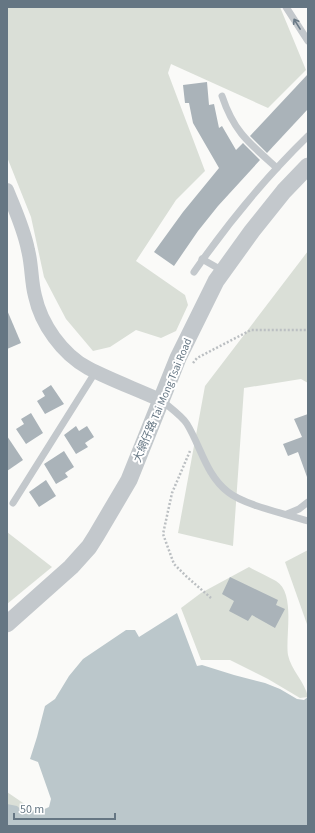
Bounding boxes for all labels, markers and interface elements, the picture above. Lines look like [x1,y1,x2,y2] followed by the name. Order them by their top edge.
[293,19,301,30] one-way arrow
[129,336,195,465] street label: 大網仔路 Tai Mong Tsai Road
[14,795,115,821] scale bar
[20,801,44,818] text: 50 m

